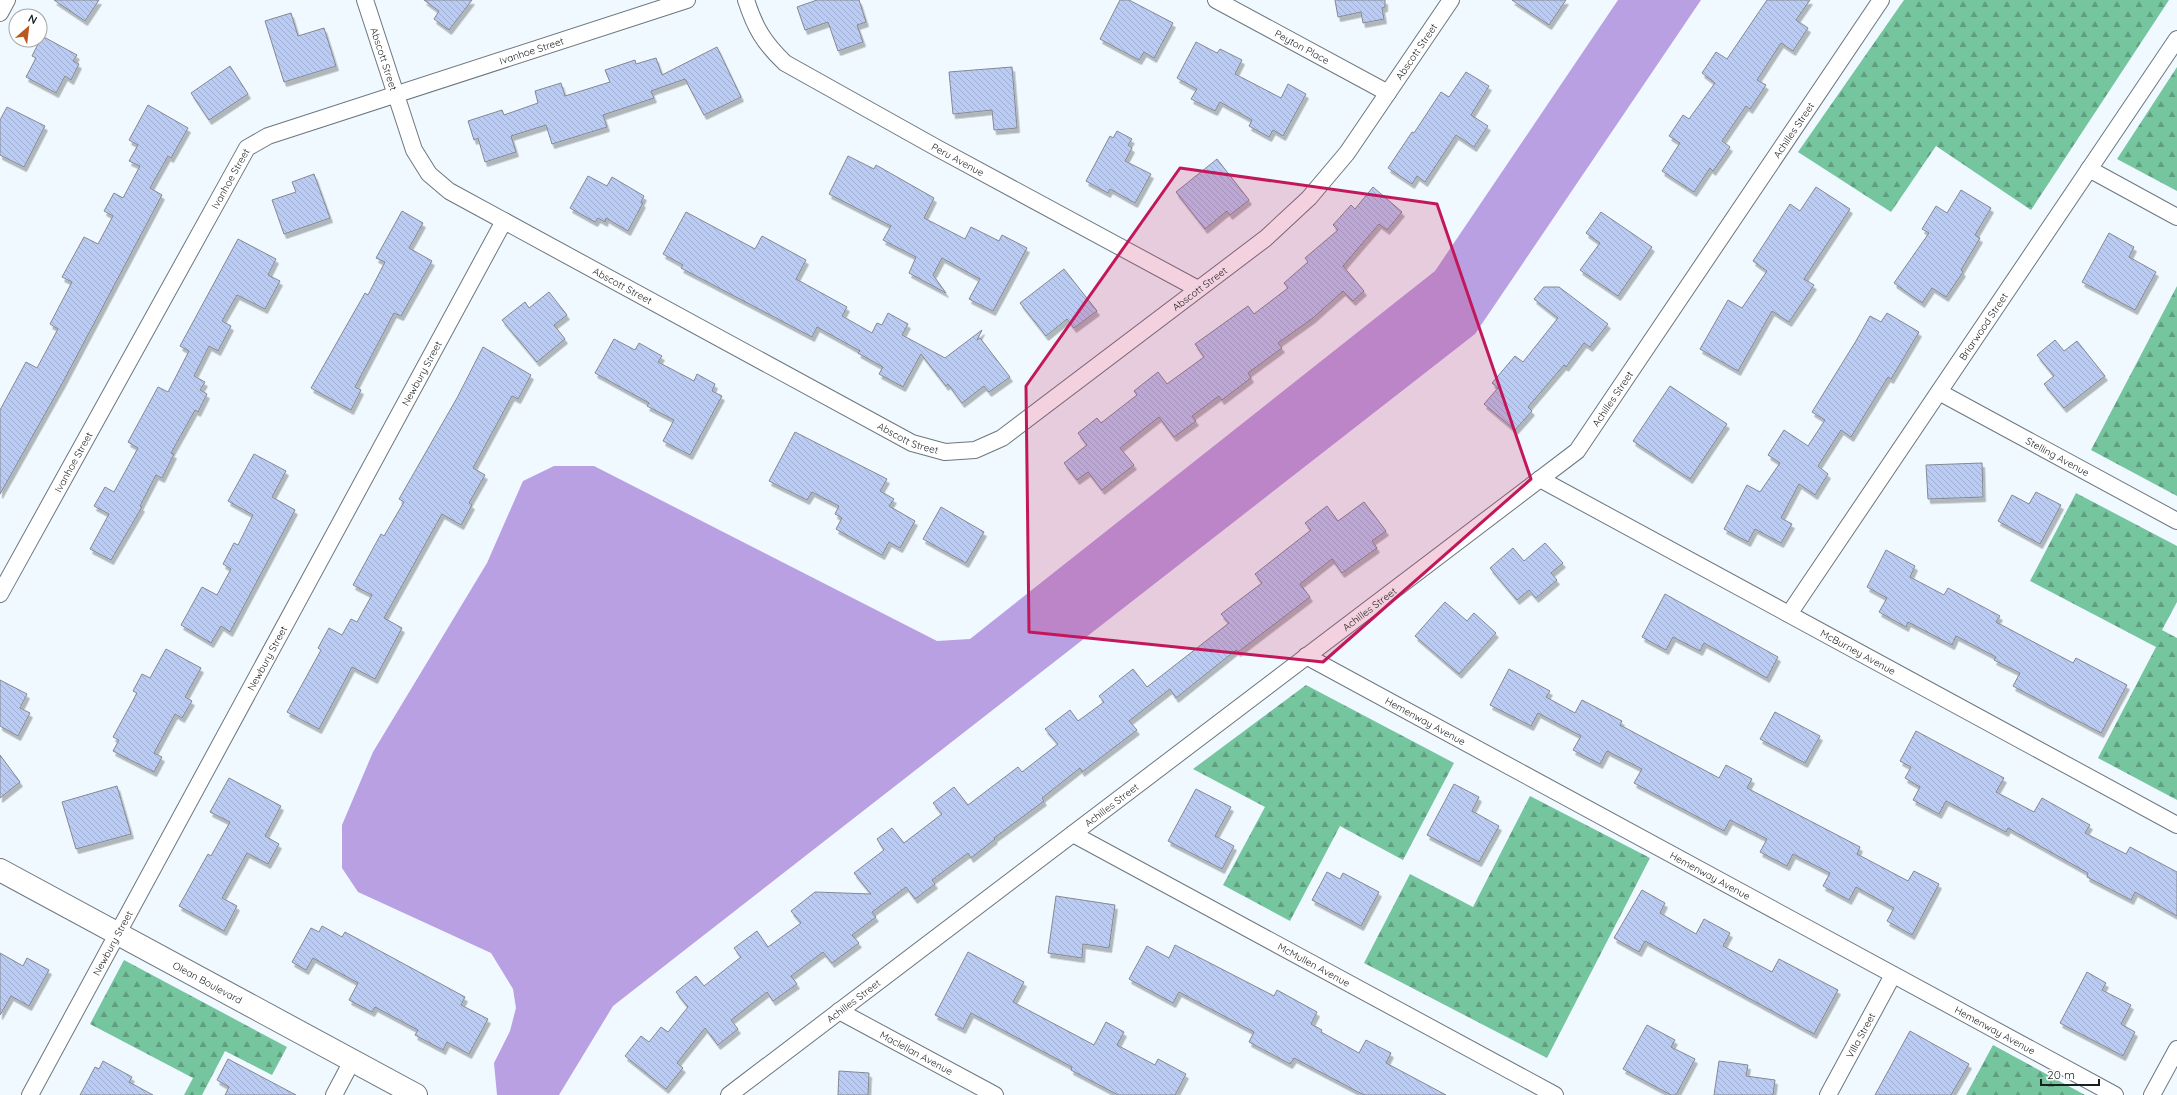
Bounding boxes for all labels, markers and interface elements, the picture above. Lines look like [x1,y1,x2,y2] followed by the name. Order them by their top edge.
[8,8,48,48] north arrow
[26,11,40,27] text: N
[1393,20,1441,82] street label: Abscott Street
[367,26,400,93] street label: Abscott Street
[1272,27,1332,67] street label: Peyton Place
[498,34,566,68] street label: Ivanhoe Street
[1770,99,1818,161] street label: Achilles Street
[929,140,987,179] street label: Peru Avenue
[209,146,253,211] street label: Ivanhoe Street
[1170,264,1230,314] street label: Abscott Street
[591,265,655,308] street label: Abscott Street
[1956,290,2011,363] street label: Briarwood Street
[399,338,445,408] street label: Newbury Street
[1589,368,1636,429] street label: Achilles Street
[875,419,940,457] street label: Abscott Street
[52,429,96,495] street label: Ivanhoe Street
[2023,434,2092,479] street label: Stelling Avenue
[1340,584,1400,634] street label: Achilles Street
[245,623,291,693] street label: Newbury Street
[1818,627,1898,678] street label: McBurney Avenue
[1383,694,1468,749] street label: Hemenway Avenue
[1082,780,1142,830] street label: Achilles Street
[1668,849,1753,903] street label: Hemenway Avenue
[90,908,136,978] street label: Newbury Street
[1275,940,1352,990] street label: McMullen Avenue
[170,959,244,1007] street label: Olean Boulevard
[824,976,884,1026] street label: Achilles Street
[1952,1003,2038,1058] street label: Hemenway Avenue
[1843,1010,1879,1060] street label: Villa Street
[878,1028,955,1078] street label: Maclellan Avenue
[2041,1061,2099,1087] scale bar
[2047,1067,2075,1082] text: 20 m

